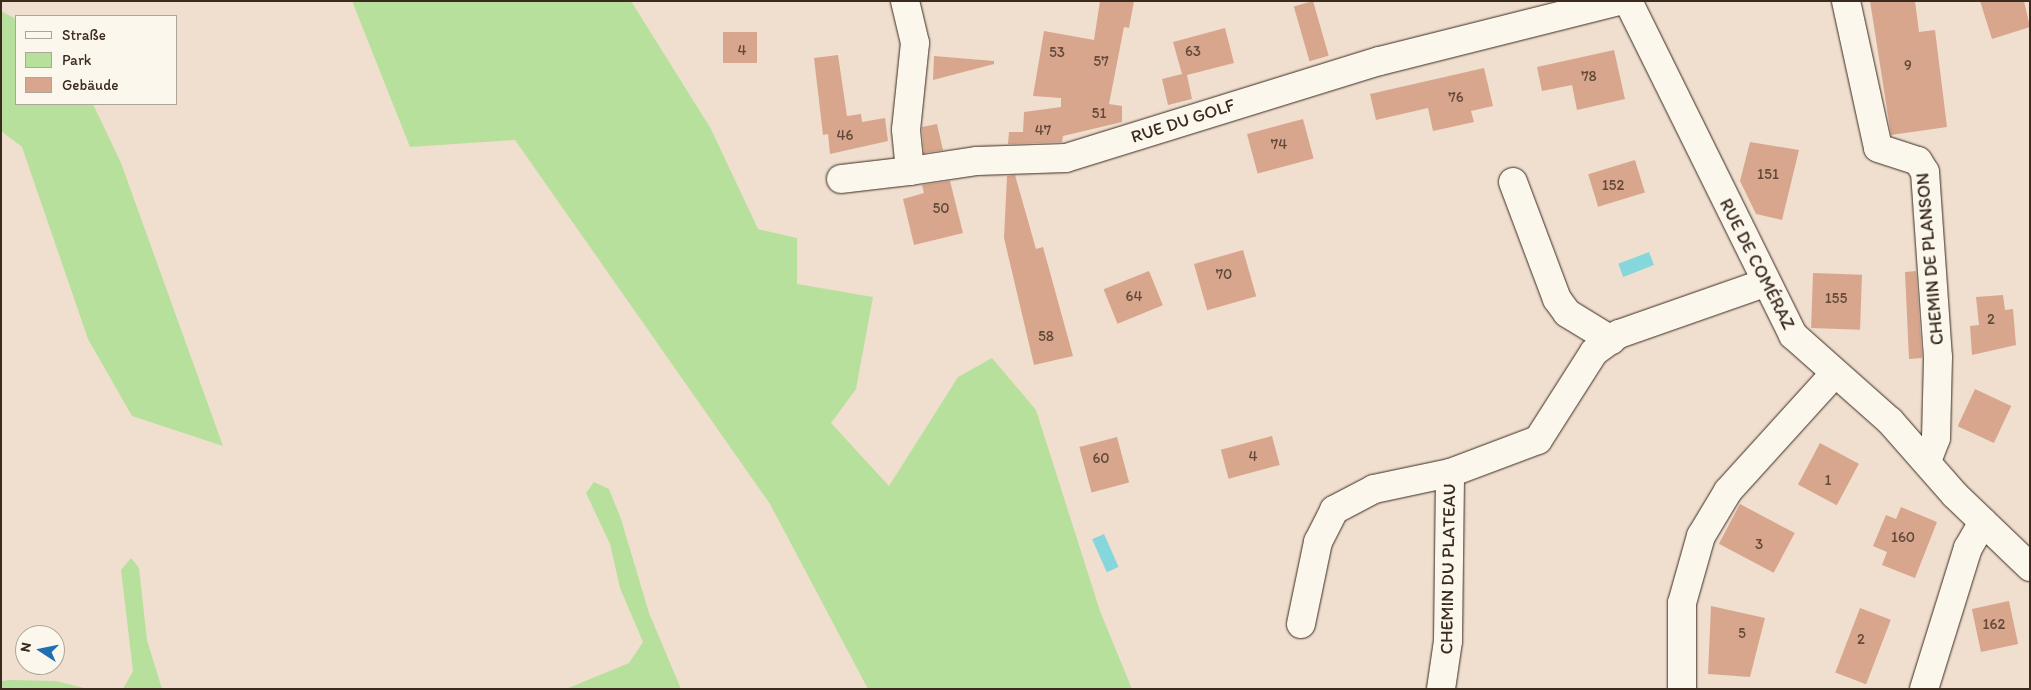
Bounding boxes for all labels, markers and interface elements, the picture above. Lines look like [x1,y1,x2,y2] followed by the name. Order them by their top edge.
[15,15,178,105] legend
[62,26,106,44] text: Straße
[737,42,747,60] house number: 4
[1185,43,1201,61] house number: 63
[1049,44,1065,62] house number: 53
[62,51,92,69] text: Park
[1093,53,1109,71] house number: 57
[1904,57,1912,75] house number: 9
[1581,68,1597,86] house number: 78
[62,76,119,94] text: Gebäude
[1448,89,1464,107] house number: 76
[1128,94,1238,148] street label: RUE DU GOLF
[1092,105,1106,123] house number: 51
[1035,122,1051,140] house number: 47
[837,127,853,145] house number: 46
[1271,136,1287,154] house number: 74
[1757,166,1779,184] house number: 151
[1912,172,1948,346] street label: CHEMIN DE PLANSON
[1602,177,1624,195] house number: 152
[1715,195,1799,333] street label: RUE DE COMÉRAZ
[932,200,950,218] house number: 50
[1216,266,1232,284] house number: 70
[1126,288,1142,306] house number: 64
[1825,290,1847,308] house number: 155
[1987,311,1995,329] house number: 2
[1038,328,1054,346] house number: 58
[1248,448,1258,466] house number: 4
[1092,450,1110,468] house number: 60
[1825,472,1831,490] house number: 1
[1436,483,1460,655] street label: CHEMIN DU PLATEAU
[1891,529,1915,547] house number: 160
[1755,536,1763,554] house number: 3
[1983,616,2005,634] house number: 162
[15,625,65,675] north arrow
[1738,625,1746,643] house number: 5
[1857,631,1865,649] house number: 2
[17,641,35,654] text: N

